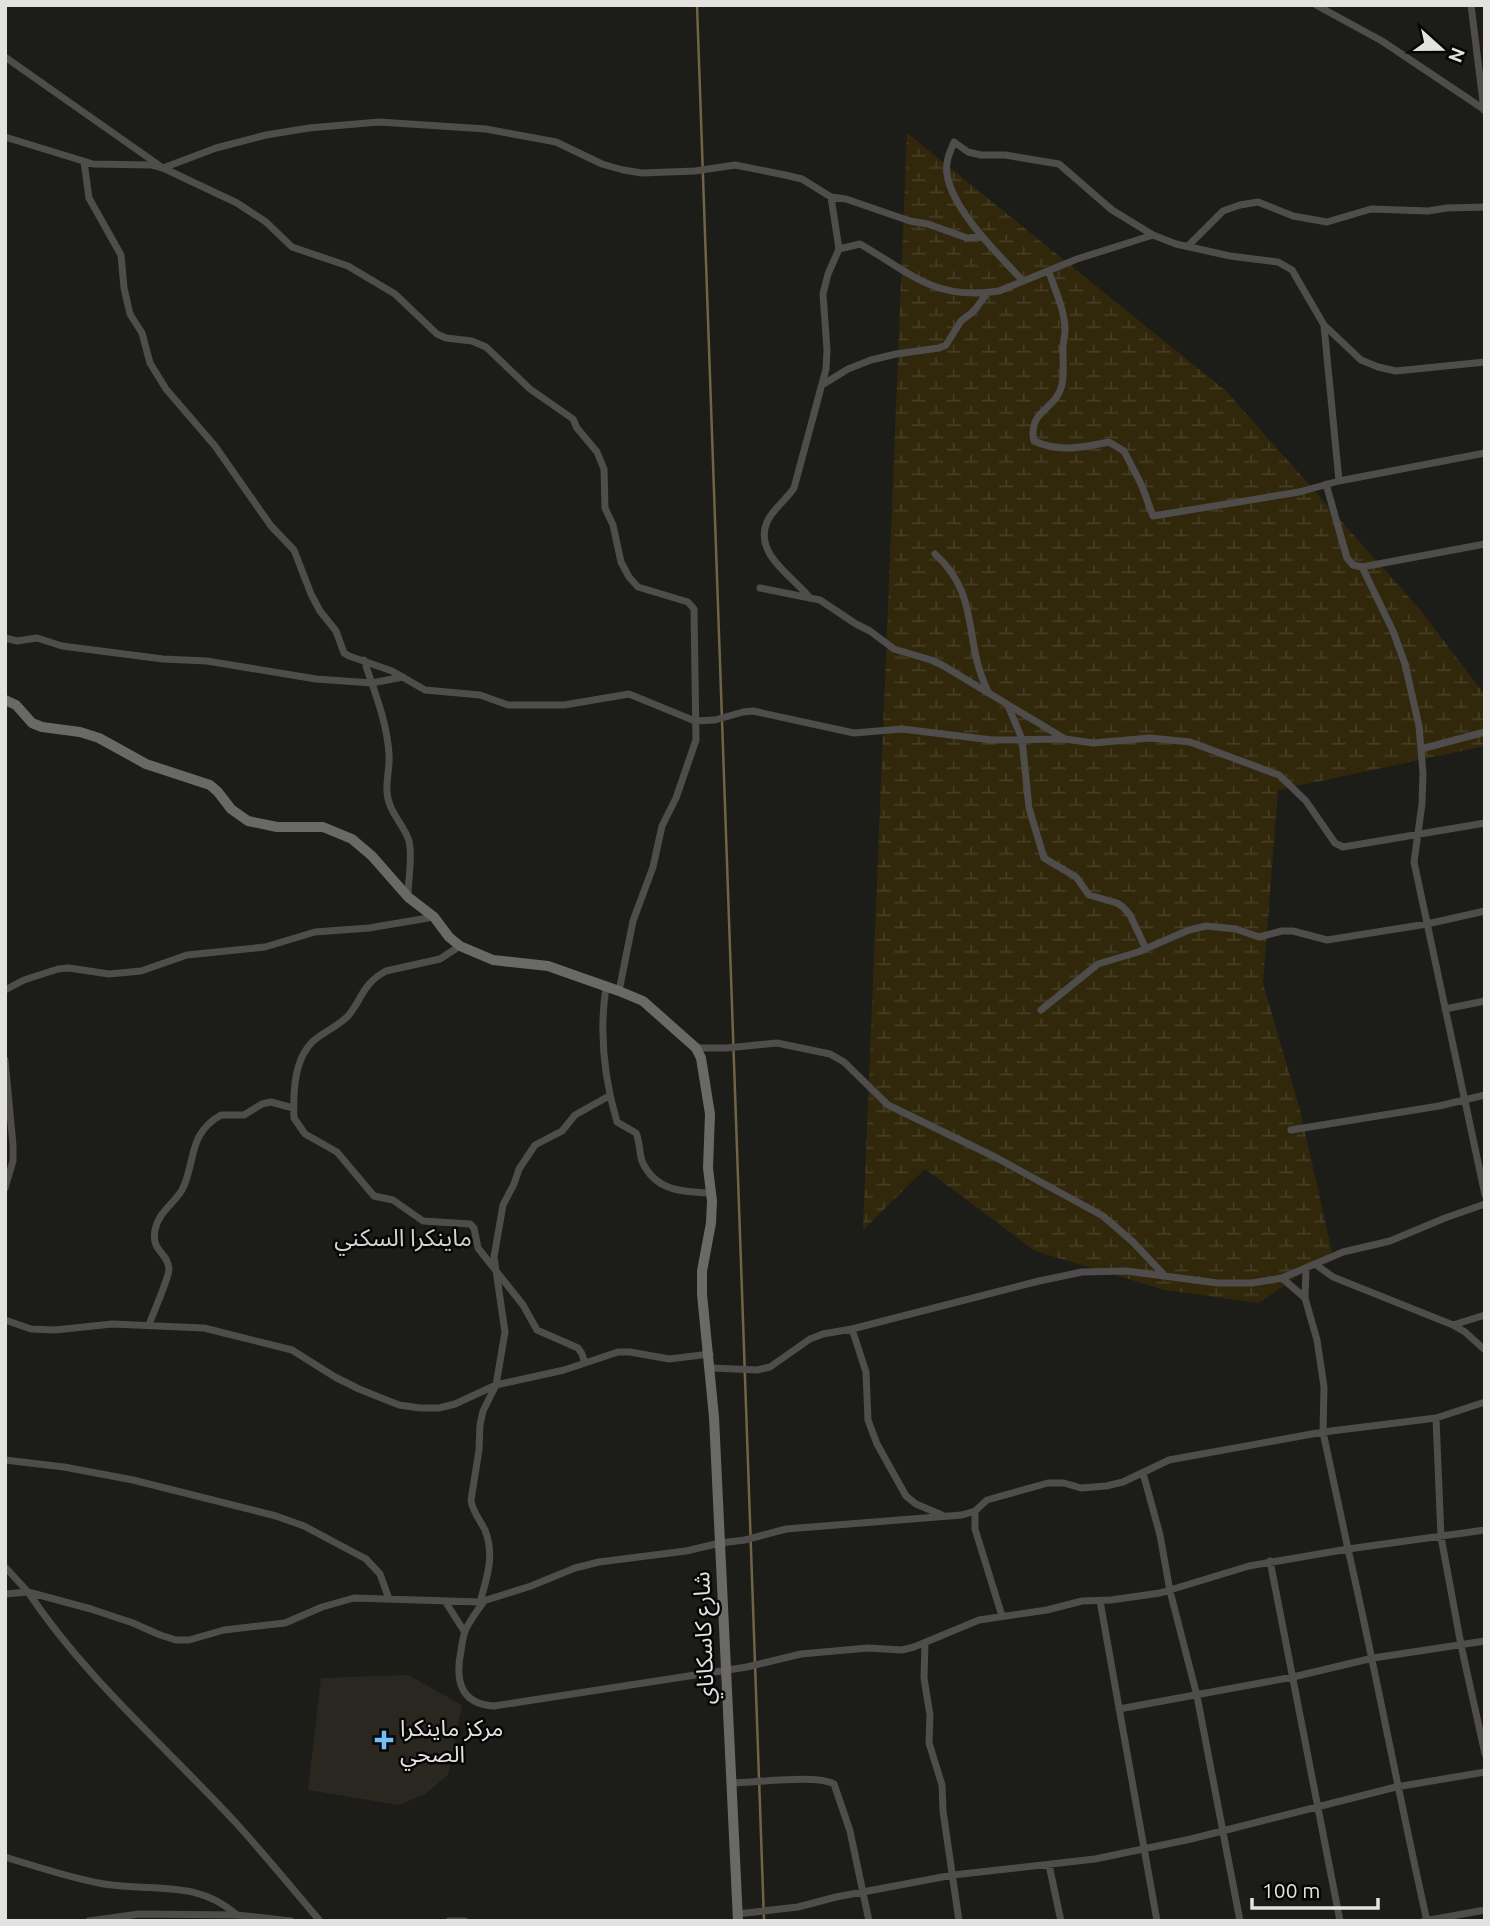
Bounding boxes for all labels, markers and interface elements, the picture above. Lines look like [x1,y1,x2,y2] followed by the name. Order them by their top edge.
[1406,14,1476,84] north arrow
[1444,45,1470,66] text: N
[334,1224,472,1256] district label: ماينكرا السكني
[688,1571,723,1705] street label: شارع كاسكاناي
[400,1715,503,1771] place label: مركز ماينكرا الصحي
[374,1730,394,1750] marker: مركز ماينكرا الصحي
[1252,1867,1378,1911] scale bar
[1262,1878,1320,1902] text: 100 m

